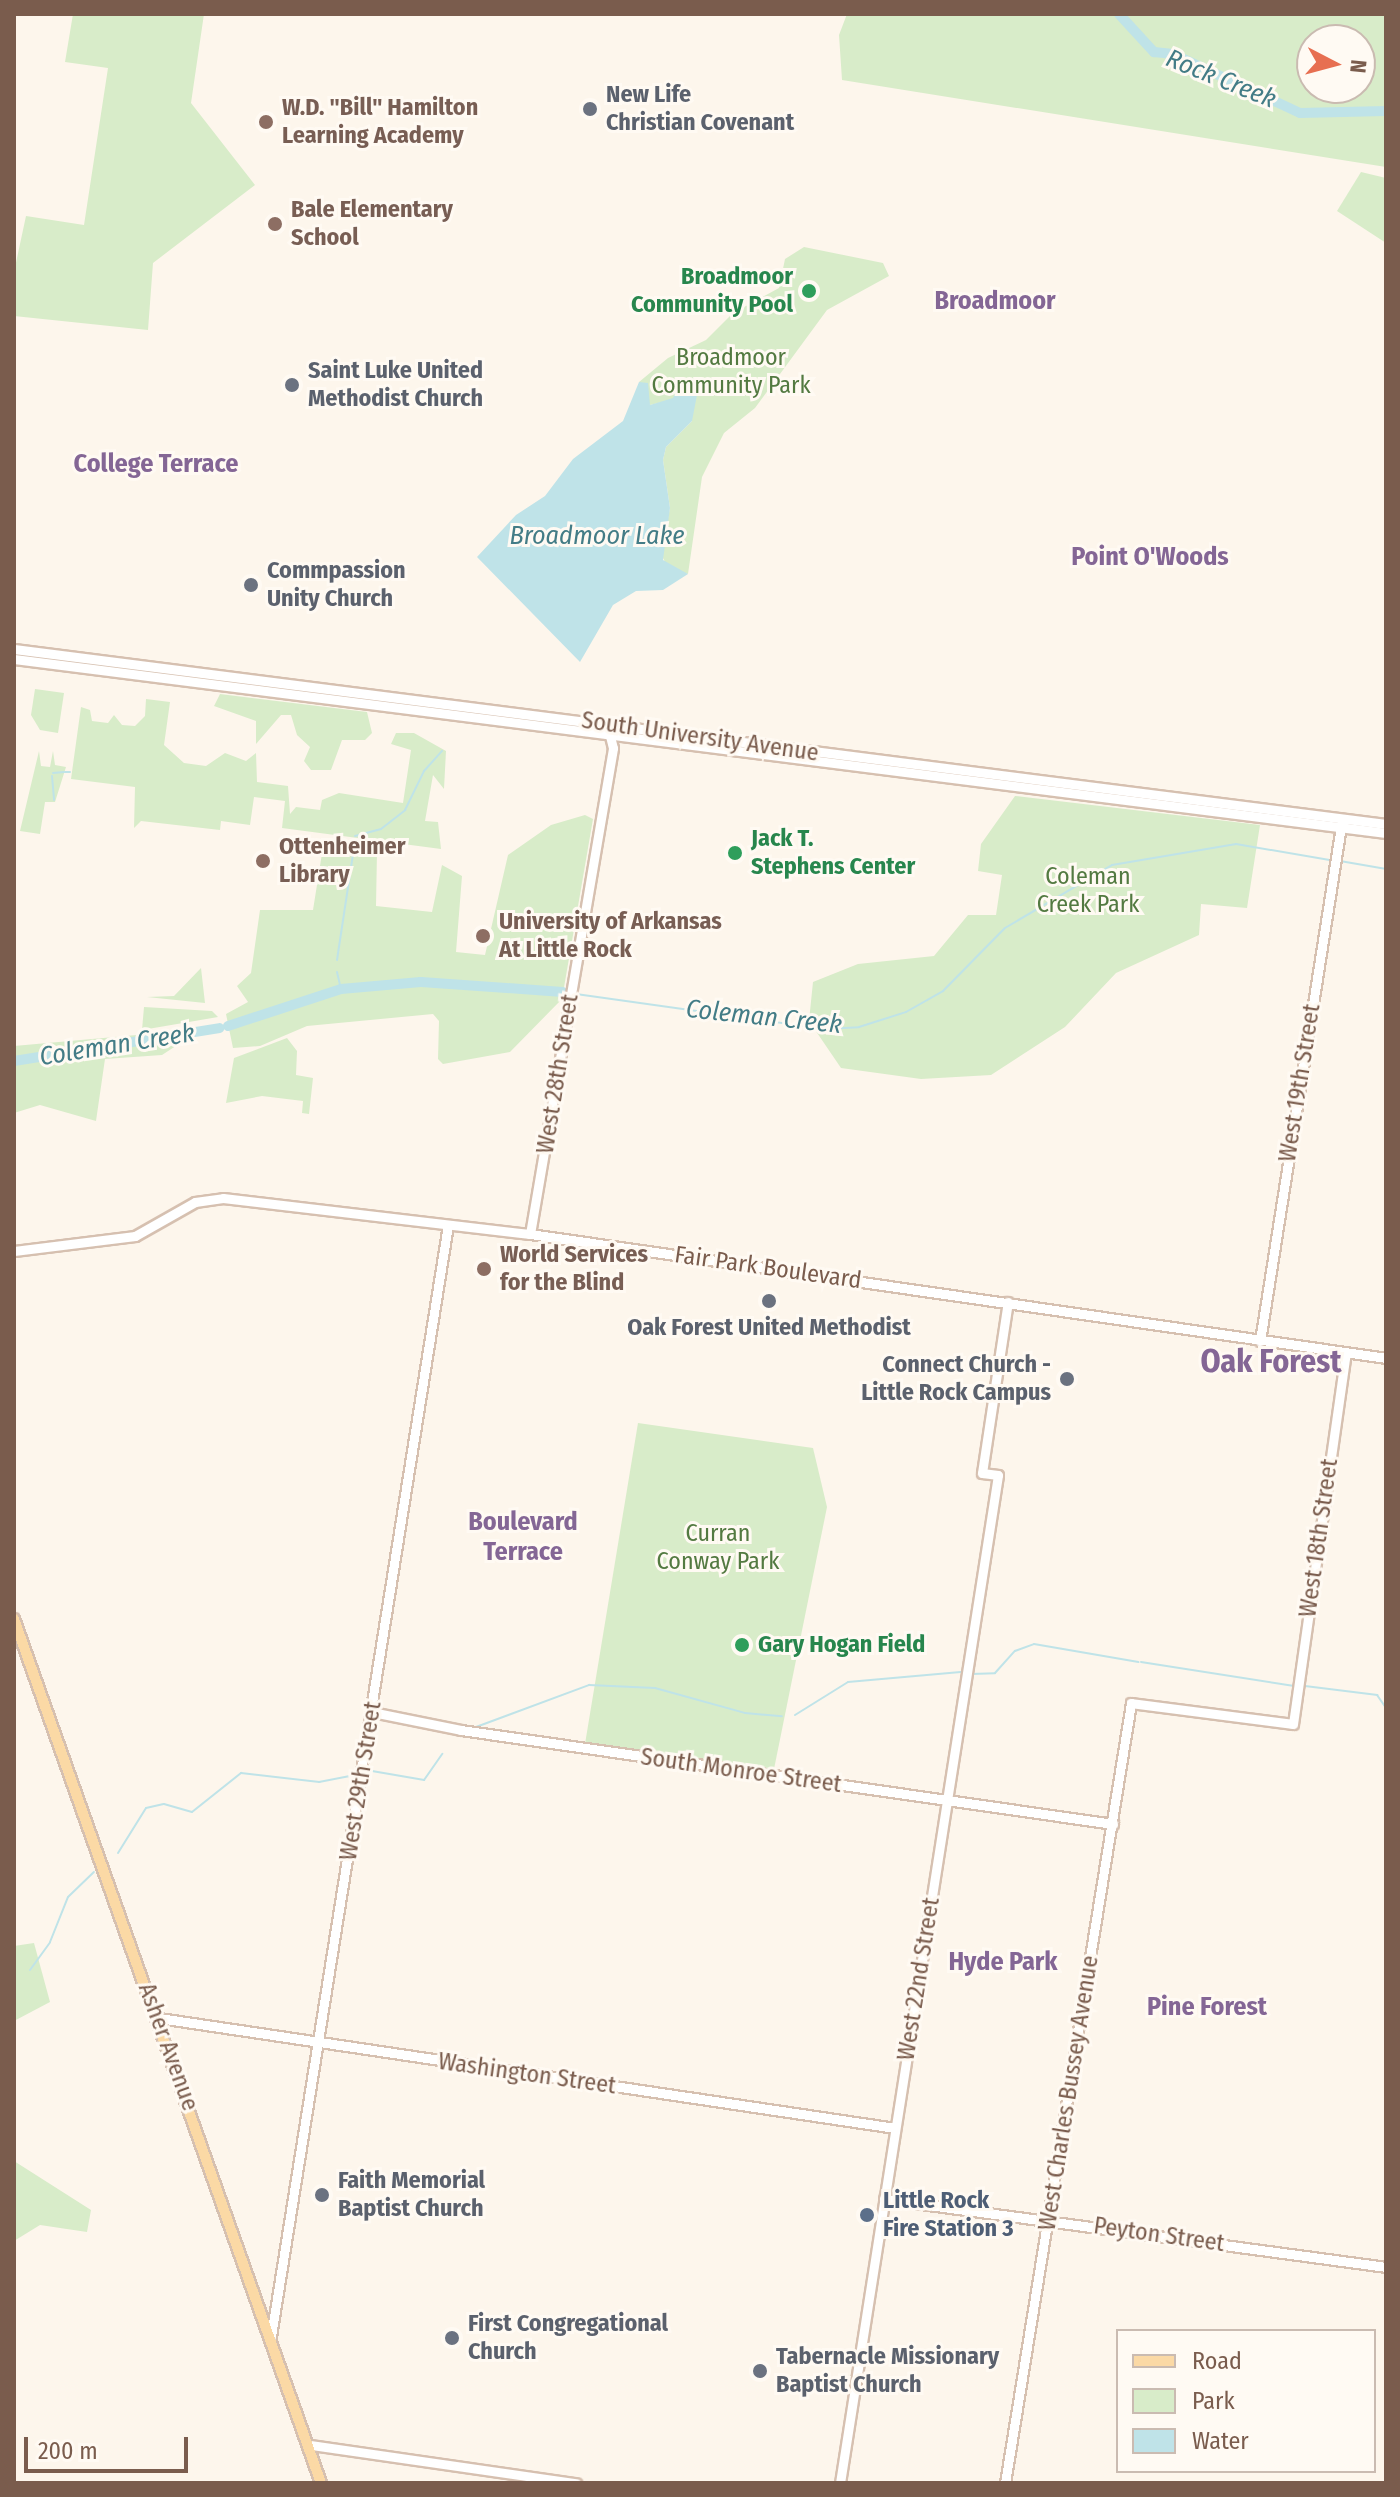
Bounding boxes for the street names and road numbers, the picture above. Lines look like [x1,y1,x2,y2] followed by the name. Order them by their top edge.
[580,706,820,768] street label: South University Avenue
[531,992,585,1156] street label: West 28th Street
[1273,1002,1327,1164] street label: West 19th Street
[673,1241,863,1295] street label: Fair Park Boulevard
[1294,1457,1344,1619] street label: West 18th Street
[334,1699,388,1863] street label: West 29th Street
[639,1743,843,1799] street label: South Monroe Street
[892,1895,946,2063] street label: West 22nd Street
[1033,1953,1105,2233] street label: West Charles Bussey Avenue
[132,1979,204,2115] street label: Asher Avenue
[436,2047,618,2101] street label: Washington Street
[1092,2212,1226,2258] street label: Peyton Street

